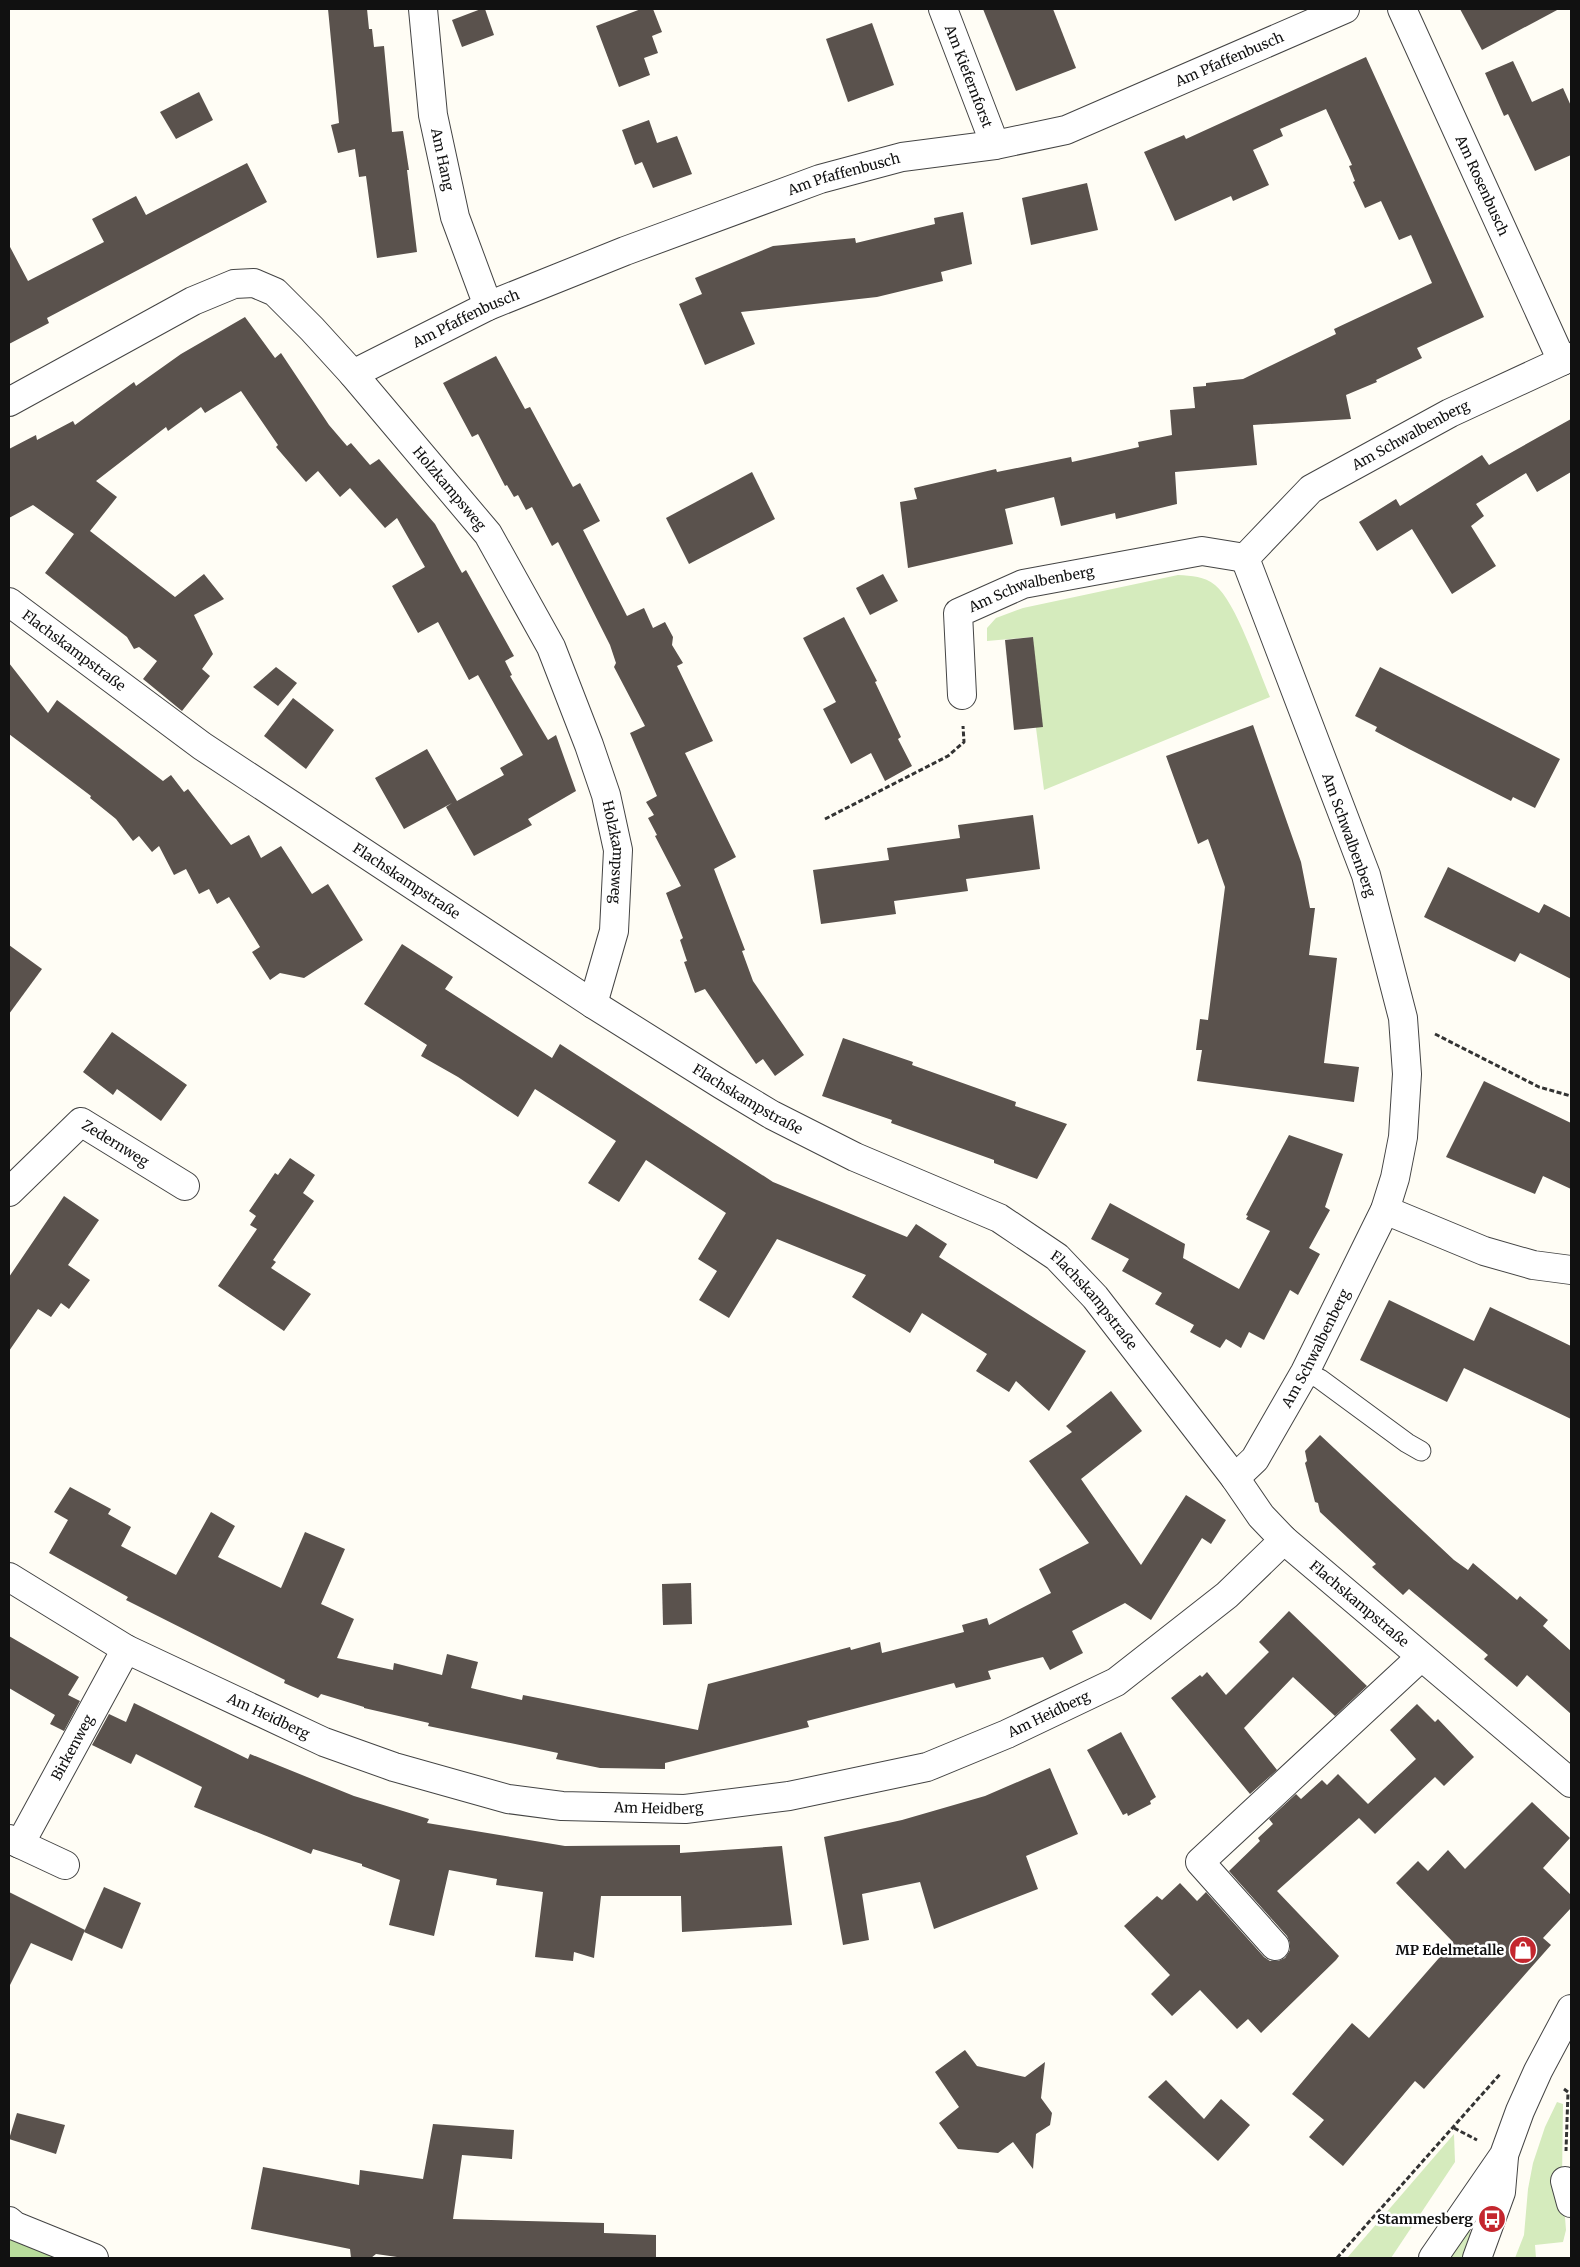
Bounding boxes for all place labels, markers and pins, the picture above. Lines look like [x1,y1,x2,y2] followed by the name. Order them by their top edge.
[1508,1935,1538,1965] shop icon: MP Edelmetalle
[1395,1941,1504,1959] place label: MP Edelmetalle
[1477,2204,1507,2234] bus stop icon: Stammesberg
[1377,2210,1473,2228] place label: Stammesberg

